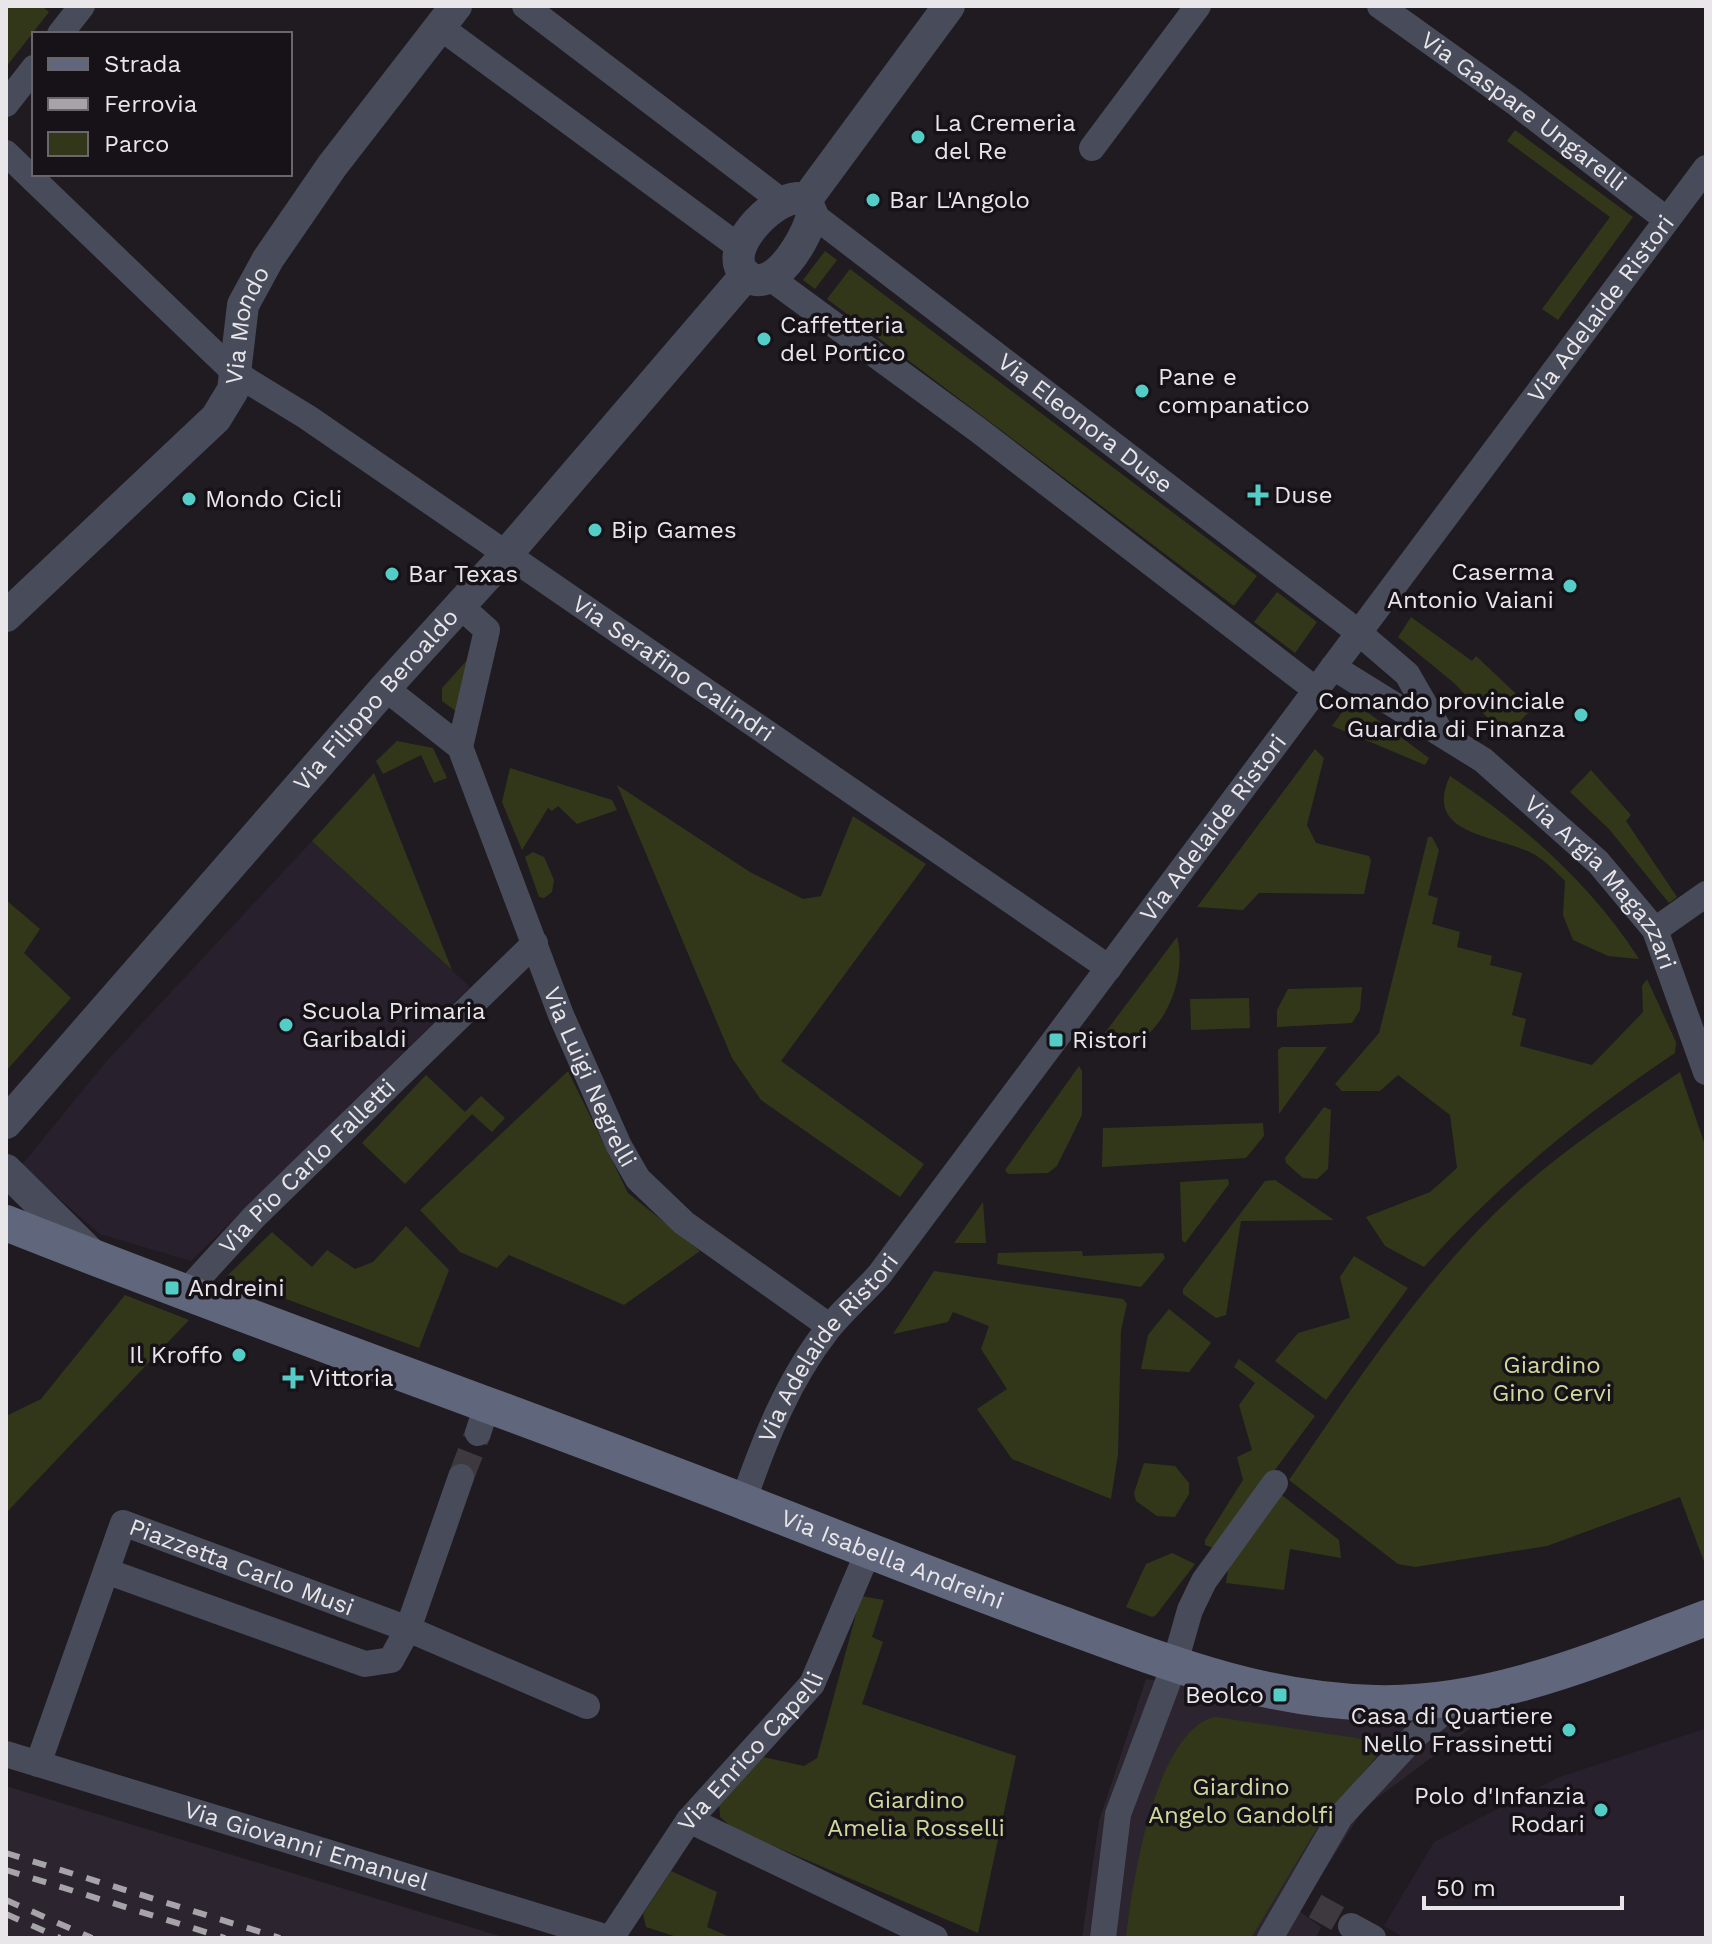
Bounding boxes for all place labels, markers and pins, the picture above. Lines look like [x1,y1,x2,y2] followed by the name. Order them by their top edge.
[934,109,1076,165] place label: La Cremeria del Re
[909,128,927,146] marker: La Cremeria del Re
[889,186,1030,214] place label: Bar L'Angolo
[864,191,882,209] marker: Bar L'Angolo
[780,311,906,367] place label: Caffetteria del Portico
[755,330,773,348] marker: Caffetteria del Portico
[1158,363,1310,419] place label: Pane e companatico
[1133,382,1151,400] marker: Pane e companatico
[1274,481,1333,509] place label: Duse
[205,485,342,513] place label: Mondo Cicli
[1249,486,1267,504] marker: Duse
[180,490,198,508] marker: Mondo Cicli
[611,516,737,544] place label: Bip Games
[586,521,604,539] marker: Bip Games
[1387,558,1554,614] place label: Caserma Antonio Vaiani
[408,560,518,588] place label: Bar Texas
[383,565,401,583] marker: Bar Texas
[1561,577,1579,595] marker: Caserma Antonio Vaiani
[1318,687,1565,743] place label: Comando provinciale Guardia di Finanza
[1572,706,1590,724] marker: Comando provinciale Guardia di Finanza
[302,997,486,1053] place label: Scuola Primaria Garibaldi
[277,1016,295,1034] marker: Scuola Primaria Garibaldi
[1072,1026,1148,1054] place label: Ristori
[1047,1031,1065,1049] marker: Ristori
[188,1274,285,1302] place label: Andreini
[163,1279,181,1297] marker: Andreini
[129,1341,223,1369] place label: Il Kroffo
[230,1346,248,1364] marker: Il Kroffo
[309,1364,394,1392] place label: Vittoria
[284,1369,302,1387] marker: Vittoria
[1185,1681,1264,1709] place label: Beolco
[1271,1686,1289,1704] marker: Beolco
[1351,1702,1553,1758] place label: Casa di Quartiere Nello Frassinetti
[1560,1721,1578,1739] marker: Casa di Quartiere Nello Frassinetti
[1414,1782,1585,1838] place label: Polo d'Infanzia Rodari
[1592,1801,1610,1819] marker: Polo d'Infanzia Rodari

